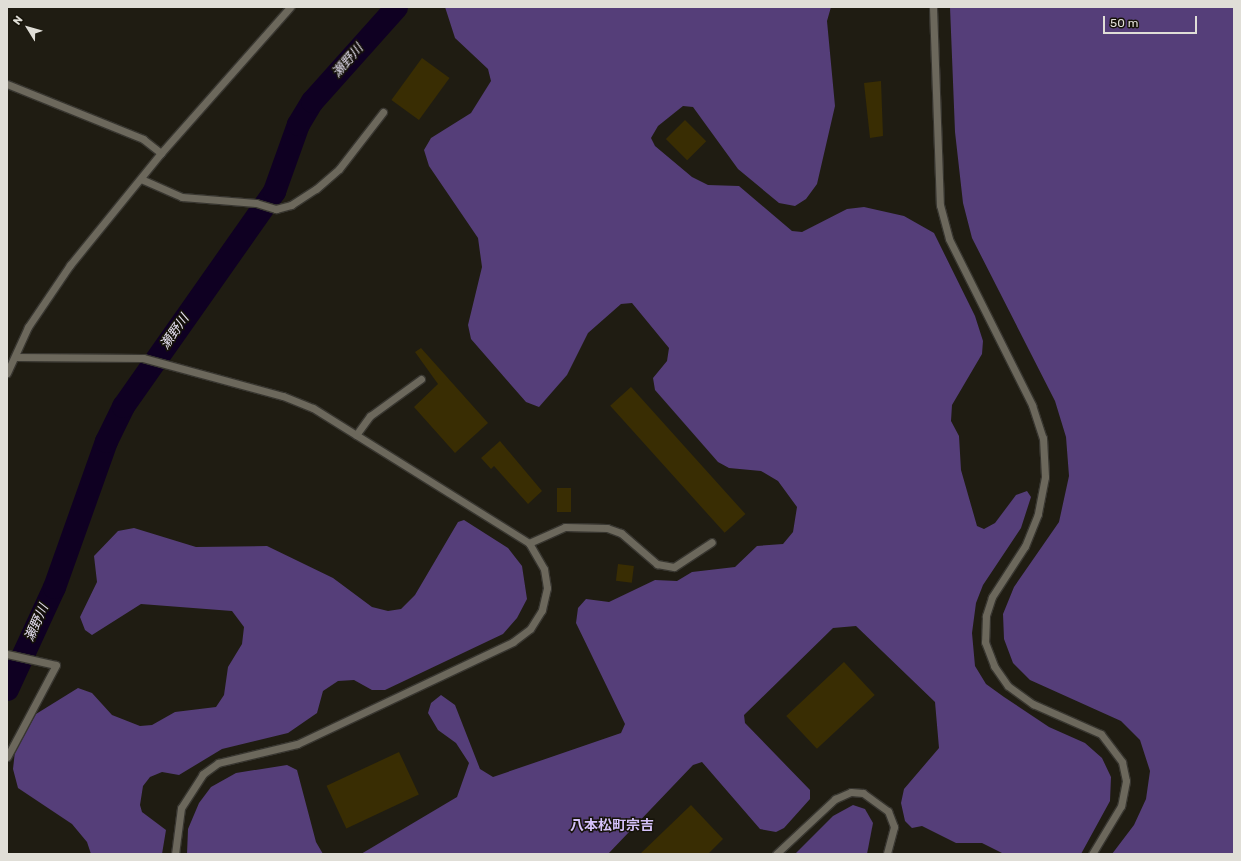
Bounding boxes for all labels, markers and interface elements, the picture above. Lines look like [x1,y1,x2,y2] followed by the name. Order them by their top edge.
[8,8,48,48] north arrow
[1105,8,1199,34] scale bar
[10,13,26,28] text: N
[1110,16,1138,30] text: 50 m
[329,41,367,81] water label: 瀬野川
[157,312,193,352] water label: 瀬野川
[22,602,52,644] water label: 瀬野川
[570,818,654,834] district label: 八本松町宗吉

